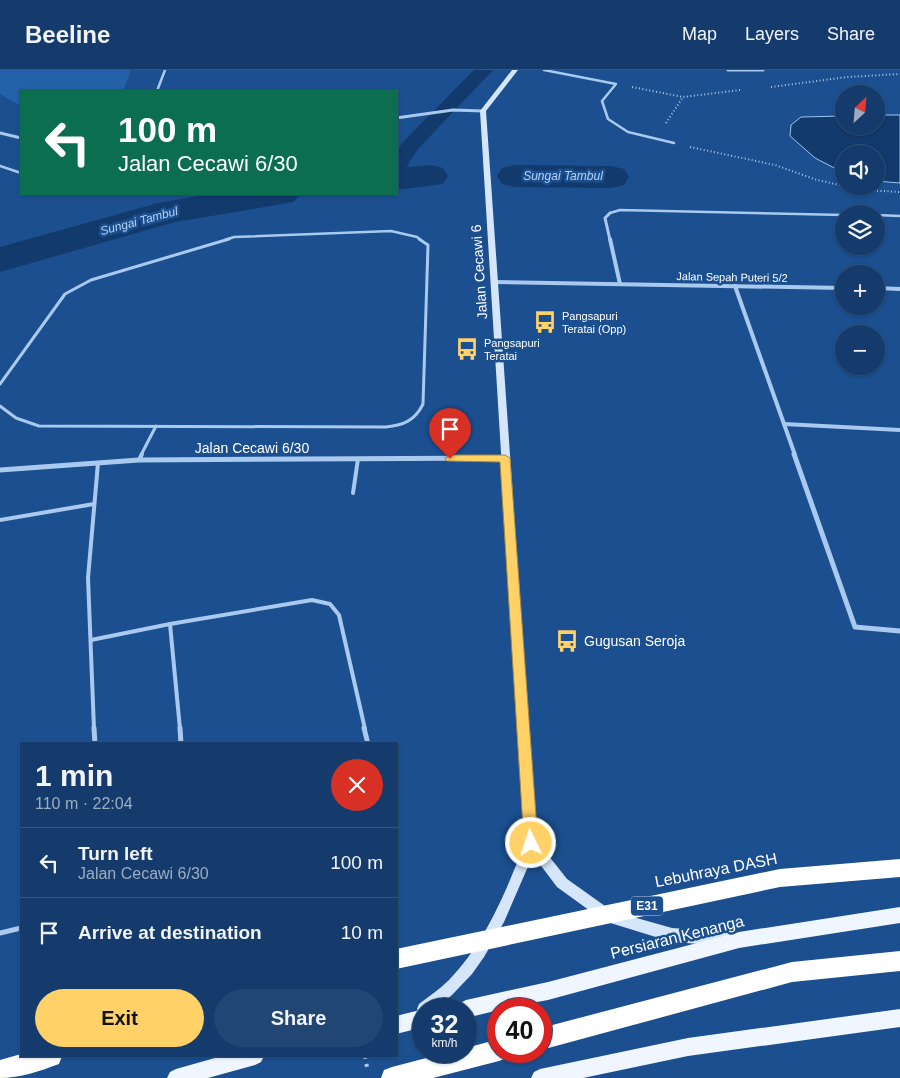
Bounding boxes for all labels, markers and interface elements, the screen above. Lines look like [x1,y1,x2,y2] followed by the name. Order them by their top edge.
[25,21,110,48] text: Beeline
[682,24,717,44] text: Map
[745,24,799,44] text: Layers
[827,24,875,44] text: Share
[835,85,885,135] north arrow
[835,85,885,375] map controls
[35,110,100,175] icon: left
[118,110,217,149] text: 100 m
[835,145,885,195] button: sound
[118,151,298,176] text: Jalan Cecawi 6/30
[523,169,603,183] water label: Sungai Tambul
[99,204,180,238] water label: Sungai Tambul
[835,205,885,255] button: layers
[468,224,490,320] street label: Jalan Cecawi 6
[835,265,885,315] button: +
[676,270,788,284] street label: Jalan Sepah Puteri 5/2
[532,309,558,335] bus stop icon: Pangsapuri Teratai (Opp)
[562,310,626,335] place label: Pangsapuri Teratai (Opp)
[835,325,885,375] button: −
[454,336,480,362] bus stop icon: Pangsapuri Teratai
[484,337,540,362] place label: Pangsapuri Teratai
[429,408,471,459] pin
[436,415,464,443] icon: arrive
[195,440,309,456] street label: Jalan Cecawi 6/30
[554,628,580,654] bus stop icon: Gugusan Seroja
[584,633,685,649] place label: Gugusan Seroja
[35,759,113,792] text: 1 min
[331,759,383,811] button: close
[35,795,133,812] text: 110 m · 22:04
[504,816,556,868] position arrow
[78,843,153,864] text: Turn left
[35,849,63,877] icon: left
[653,850,779,890] street label: Lebuhraya DASH
[330,852,383,873] text: 100 m
[78,865,209,882] text: Jalan Cecawi 6/30
[631,896,663,916] road number: E31
[608,912,746,962] street label: Persiaran Kenanga
[35,919,63,947] icon: arrive
[78,922,262,943] text: Arrive at destination
[341,922,383,943] text: 10 m
[35,989,204,1047] button: Exit
[214,989,383,1047] button: Share
[487,998,552,1063] speed limit sign: 40
[431,1010,458,1038] text: 32
[431,1036,458,1050] text: km/h

